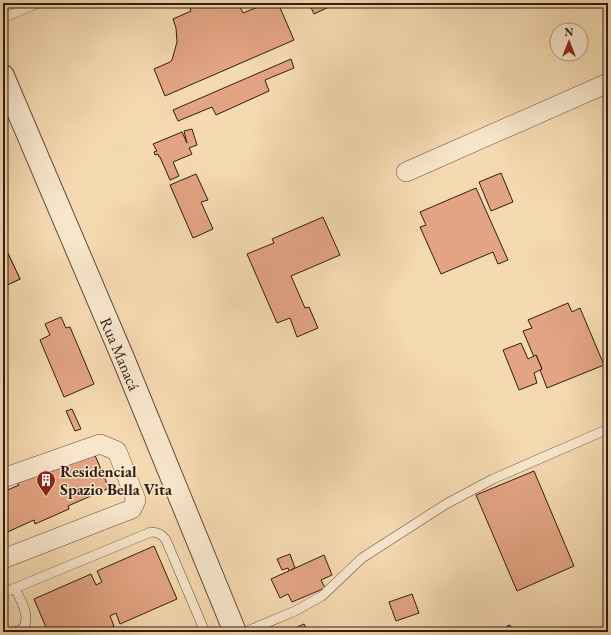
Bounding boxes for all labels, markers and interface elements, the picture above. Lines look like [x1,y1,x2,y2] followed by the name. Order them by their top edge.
[549,22,589,62] north arrow
[565,25,574,39] text: N
[95,314,145,394] street label: Rua Manacá
[60,461,173,500] place label: Residencial Spazio Bella Vita
[35,469,57,497] building icon: Residencial Spazio Bella Vita

